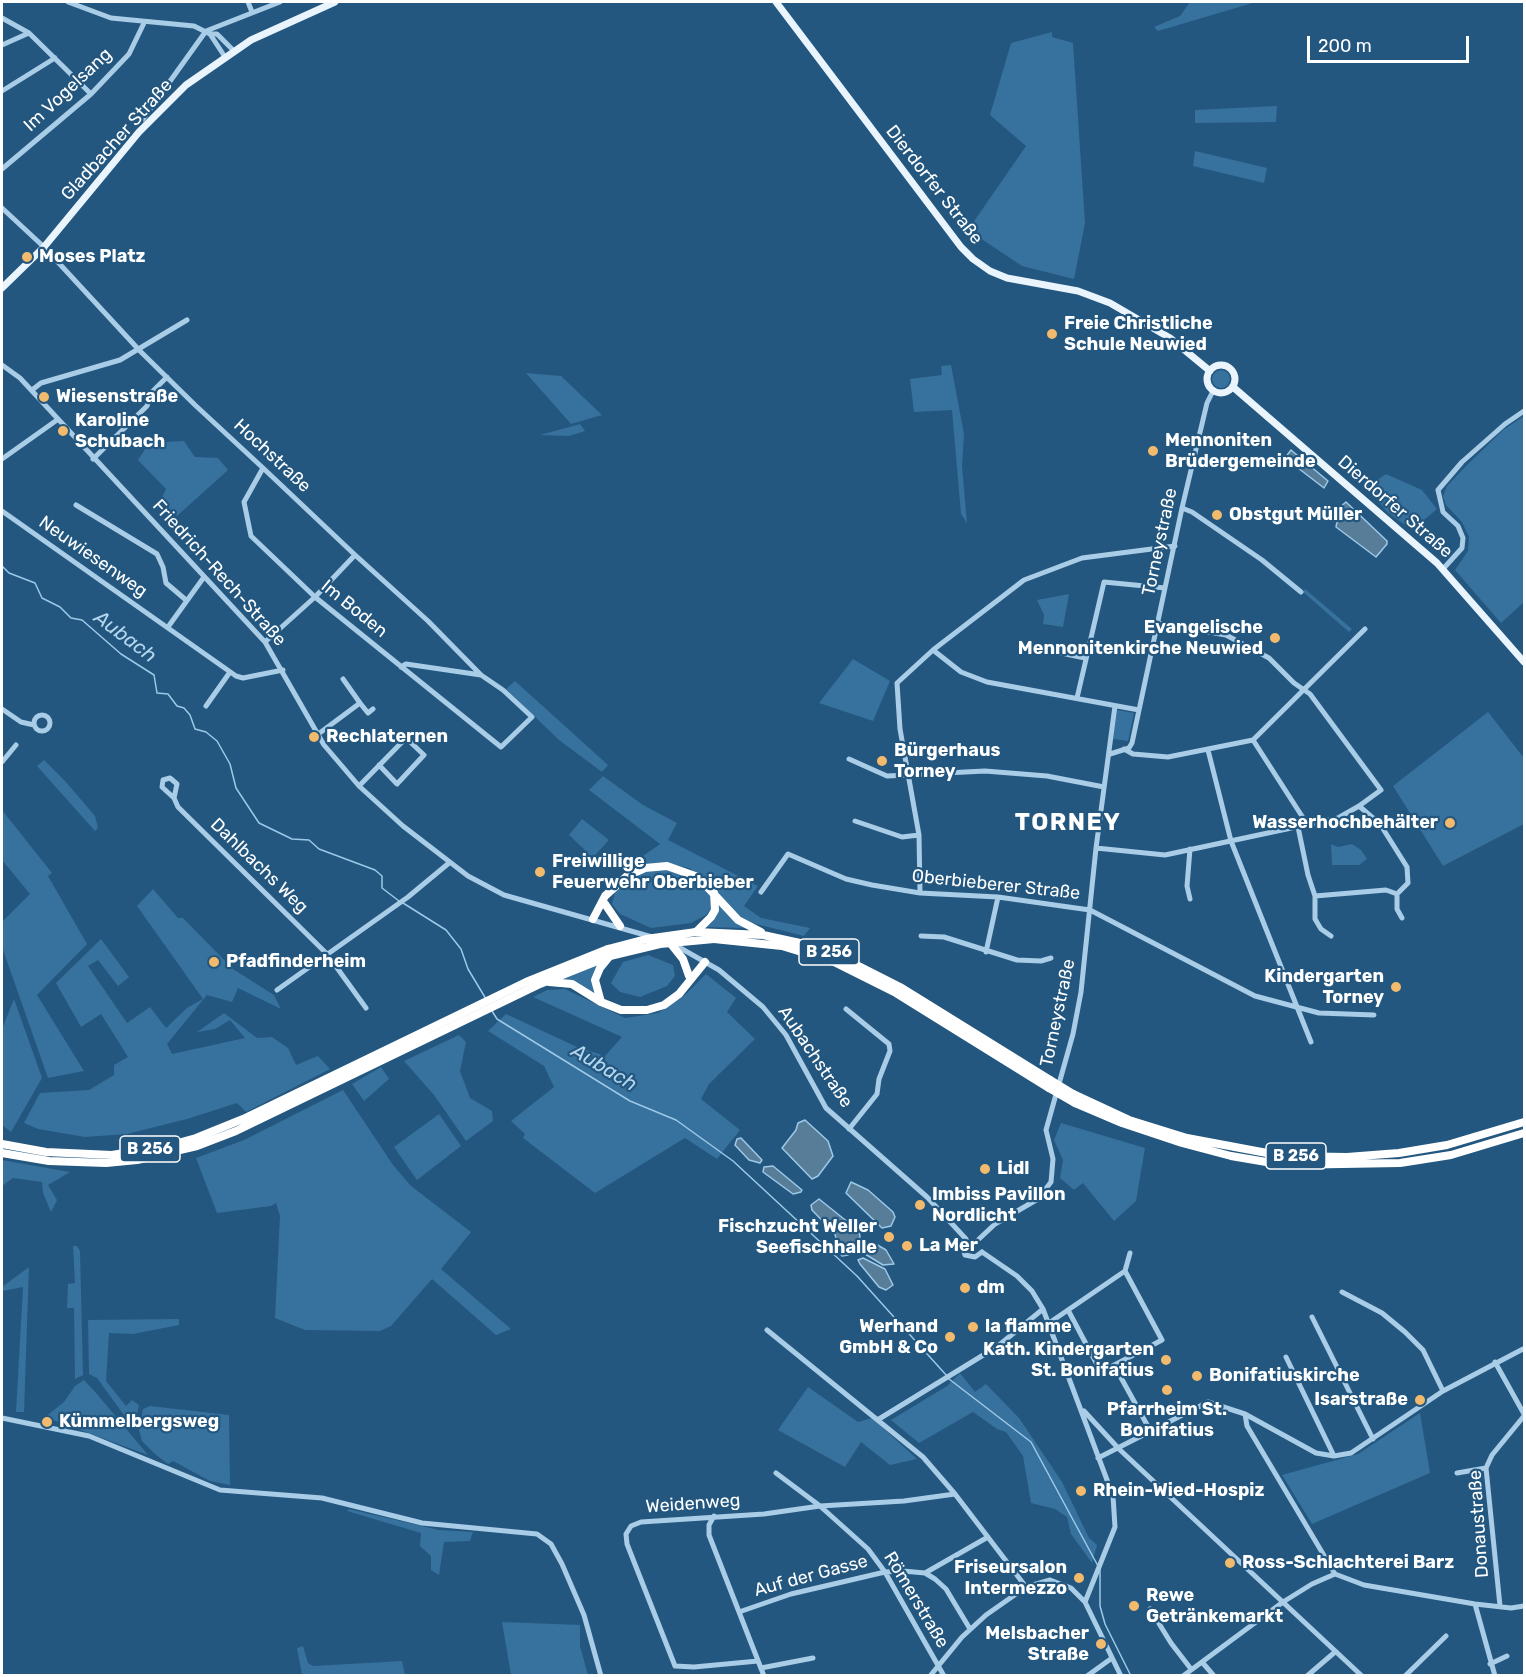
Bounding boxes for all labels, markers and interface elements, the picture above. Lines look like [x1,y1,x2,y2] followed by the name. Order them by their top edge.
[1310,24,1472,62] scale bar
[1318,35,1372,57] text: 200 m
[20,44,116,136] street label: Im Vogelsang
[57,75,177,205] street label: Gladbacher Straße
[881,121,987,249] street label: Dierdorfer Straße
[39,246,146,268] place label: Moses Platz
[20,250,34,264] marker: Moses Platz
[1064,313,1213,356] place label: Freie Christliche Schule Neuwied
[1045,327,1059,341] marker: Freie Christliche Schule Neuwied
[56,386,178,408] place label: Wiesenstraße
[37,390,51,404] marker: Wiesenstraße
[75,410,165,452] place label: Karoline Schubach
[229,415,315,497] street label: Hochstraße
[56,424,70,438] marker: Karoline Schubach
[1165,430,1316,472] place label: Mennoniten Brüdergemeinde
[1146,444,1160,458] marker: Mennoniten Brüdergemeinde
[1333,451,1457,563] street label: Dierdorfer Straße
[1138,486,1182,598] street label: Torneystraße
[148,495,290,651] street label: Friedrich-Rech-Straße
[1229,504,1362,526] place label: Obstgut Müller
[1210,508,1224,522] marker: Obstgut Müller
[35,512,151,602] street label: Neuwiesenweg
[316,576,392,642] street label: Im Boden
[89,606,161,668] water label: Aubach
[1018,617,1263,660] place label: Evangelische Mennonitenkirche Neuwied
[1268,631,1282,645] marker: Evangelische Mennonitenkirche Neuwied
[326,726,448,748] place label: Rechlaternen
[307,730,321,744] marker: Rechlaternen
[894,740,1000,783] place label: Bürgerhaus Torney
[875,754,889,768] marker: Bürgerhaus Torney
[1015,809,1121,837] district label: TORNEY
[1252,812,1438,834] place label: Wasserhochbehälter
[206,814,312,918] street label: Dahlbachs Weg
[1443,816,1457,830] marker: Wasserhochbehälter
[552,851,754,894] place label: Freiwillige Feuerwehr Oberbieber
[533,865,547,879] marker: Freiwillige Feuerwehr Oberbieber
[911,865,1081,905] street label: Oberbieberer Straße
[799,939,859,965] road number: B 256
[226,951,366,973] place label: Pfadfinderheim
[207,955,221,969] marker: Pfadfinderheim
[1036,957,1080,1069] street label: Torneystraße
[1264,966,1384,1008] place label: Kindergarten Torney
[1389,980,1403,994] marker: Kindergarten Torney
[773,1002,857,1112] street label: Aubachstraße
[567,1039,641,1097] water label: Aubach
[120,1136,180,1162] road number: B 256
[1266,1143,1326,1169] road number: B 256
[997,1158,1029,1180] place label: Lidl
[978,1162,992,1176] marker: Lidl
[932,1184,1066,1226] place label: Imbiss Pavillon Nordlicht
[913,1198,927,1212] marker: Imbiss Pavillon Nordlicht
[718,1216,877,1258] place label: Fischzucht Weller Seefischhalle
[882,1230,896,1244] marker: Fischzucht Weller Seefischhalle
[919,1235,978,1257] place label: La Mer
[900,1239,914,1253] marker: La Mer
[977,1277,1005,1299] place label: dm
[958,1281,972,1295] marker: dm
[839,1316,938,1358] place label: Werhand GmbH & Co
[985,1316,1072,1338] place label: la flamme
[966,1320,980,1334] marker: la flamme
[943,1330,957,1344] marker: Werhand GmbH & Co
[983,1339,1154,1382] place label: Kath. Kindergarten St. Bonifatius
[1159,1353,1173,1367] marker: Kath. Kindergarten St. Bonifatius
[1209,1365,1360,1387] place label: Bonifatiuskirche
[1190,1369,1204,1383] marker: Bonifatiuskirche
[1160,1383,1174,1397] marker: Pfarrheim St. Bonifatius
[1314,1389,1408,1411] place label: Isarstraße
[1413,1393,1427,1407] marker: Isarstraße
[1107,1399,1227,1442] place label: Pfarrheim St. Bonifatius
[59,1411,219,1433] place label: Kümmelbergsweg
[40,1415,54,1429] marker: Kümmelbergsweg
[1464,1469,1494,1579] street label: Donaustraße
[1093,1480,1264,1502] place label: Rhein-Wied-Hospiz
[1074,1484,1088,1498] marker: Rhein-Wied-Hospiz
[645,1490,741,1518] street label: Weidenweg
[879,1548,953,1652] street label: Römerstraße
[752,1550,870,1602] street label: Auf der Gasse
[1242,1552,1454,1574] place label: Ross-Schlachterei Barz
[1223,1556,1237,1570] marker: Ross-Schlachterei Barz
[954,1557,1067,1600] place label: Friseursalon Intermezzo
[1072,1571,1086,1585] marker: Friseursalon Intermezzo
[1146,1585,1283,1628] place label: Rewe Getränkemarkt
[1127,1599,1141,1613] marker: Rewe Getränkemarkt
[985,1623,1089,1666] place label: Melsbacher Straße
[1094,1637,1108,1651] marker: Melsbacher Straße

